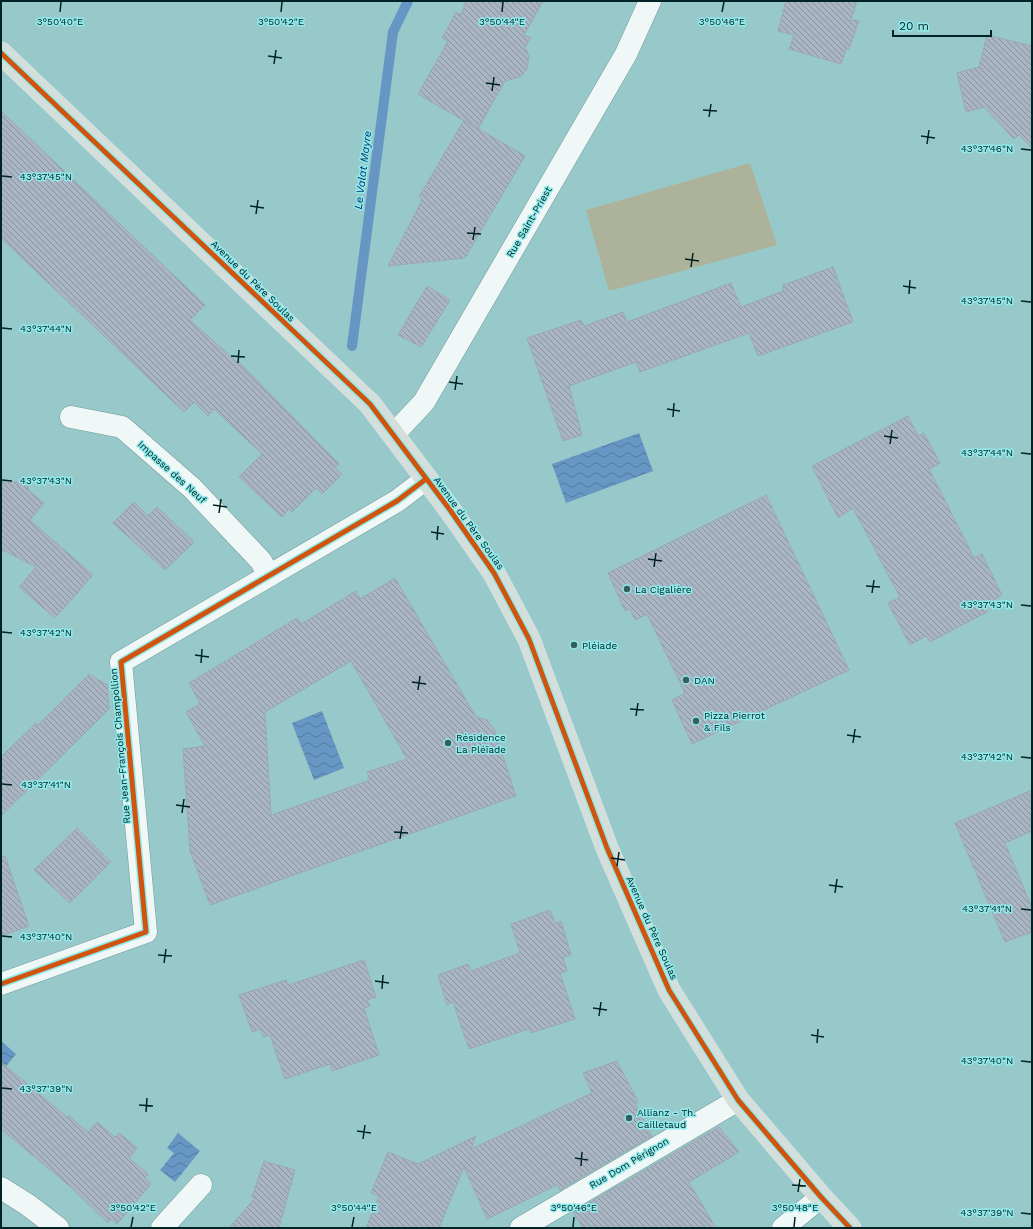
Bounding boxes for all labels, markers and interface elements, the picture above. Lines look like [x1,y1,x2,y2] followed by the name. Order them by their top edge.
[893,12,991,38] scale bar
[37,16,83,27] text: 3°50'40"E
[258,16,304,27] text: 3°50'42"E
[479,16,525,27] text: 3°50'44"E
[699,16,745,27] text: 3°50'46"E
[899,19,929,33] text: 20 m
[352,130,374,210] water label: Le Valat Mayre
[961,143,1013,154] text: 43°37'46"N
[20,171,72,182] text: 43°37'45"N
[504,184,554,259] street label: Rue Saint-Priest
[209,238,297,324] street label: Avenue du Père Soulas
[961,295,1013,306] text: 43°37'45"N
[20,323,72,334] text: 43°37'44"N
[136,438,208,506] street label: Impasse des Neuf
[961,447,1013,458] text: 43°37'44"N
[432,474,506,572] street label: Avenue du Père Soulas
[20,475,72,486] text: 43°37'43"N
[622,584,632,594] marker: La Cigalière
[635,584,692,595] place label: La Cigalière
[961,599,1013,610] text: 43°37'43"N
[20,627,72,638] text: 43°37'42"N
[569,640,579,650] marker: Pléiade
[582,640,618,651] place label: Pléiade
[108,668,132,824] street label: Rue Jean-François Champollion
[681,675,691,685] marker: DAN
[694,675,715,686] place label: DAN
[704,710,766,733] place label: Pizza Pierrot & Fils
[691,716,701,726] marker: Pizza Pierrot & Fils
[456,732,506,755] place label: Résidence La Pléïade
[443,738,453,748] marker: Résidence La Pléïade
[961,751,1013,762] text: 43°37'42"N
[21,779,71,790] text: 43°37'41"N
[624,875,680,981] street label: Avenue du Père Soulas
[962,903,1012,914] text: 43°37'41"N
[20,931,72,942] text: 43°37'40"N
[961,1055,1013,1066] text: 43°37'40"N
[19,1083,73,1094] text: 43°37'39"N
[637,1107,696,1130] place label: Allianz - Th. Cailletaud
[624,1113,634,1123] marker: Allianz - Th. Cailletaud
[587,1135,671,1191] street label: Rue Dom Pérignon
[110,1202,156,1213] text: 3°50'42"E
[331,1202,377,1213] text: 3°50'44"E
[551,1202,597,1213] text: 3°50'46"E
[772,1202,818,1213] text: 3°50'48"E
[960,1207,1014,1218] text: 43°37'39"N

